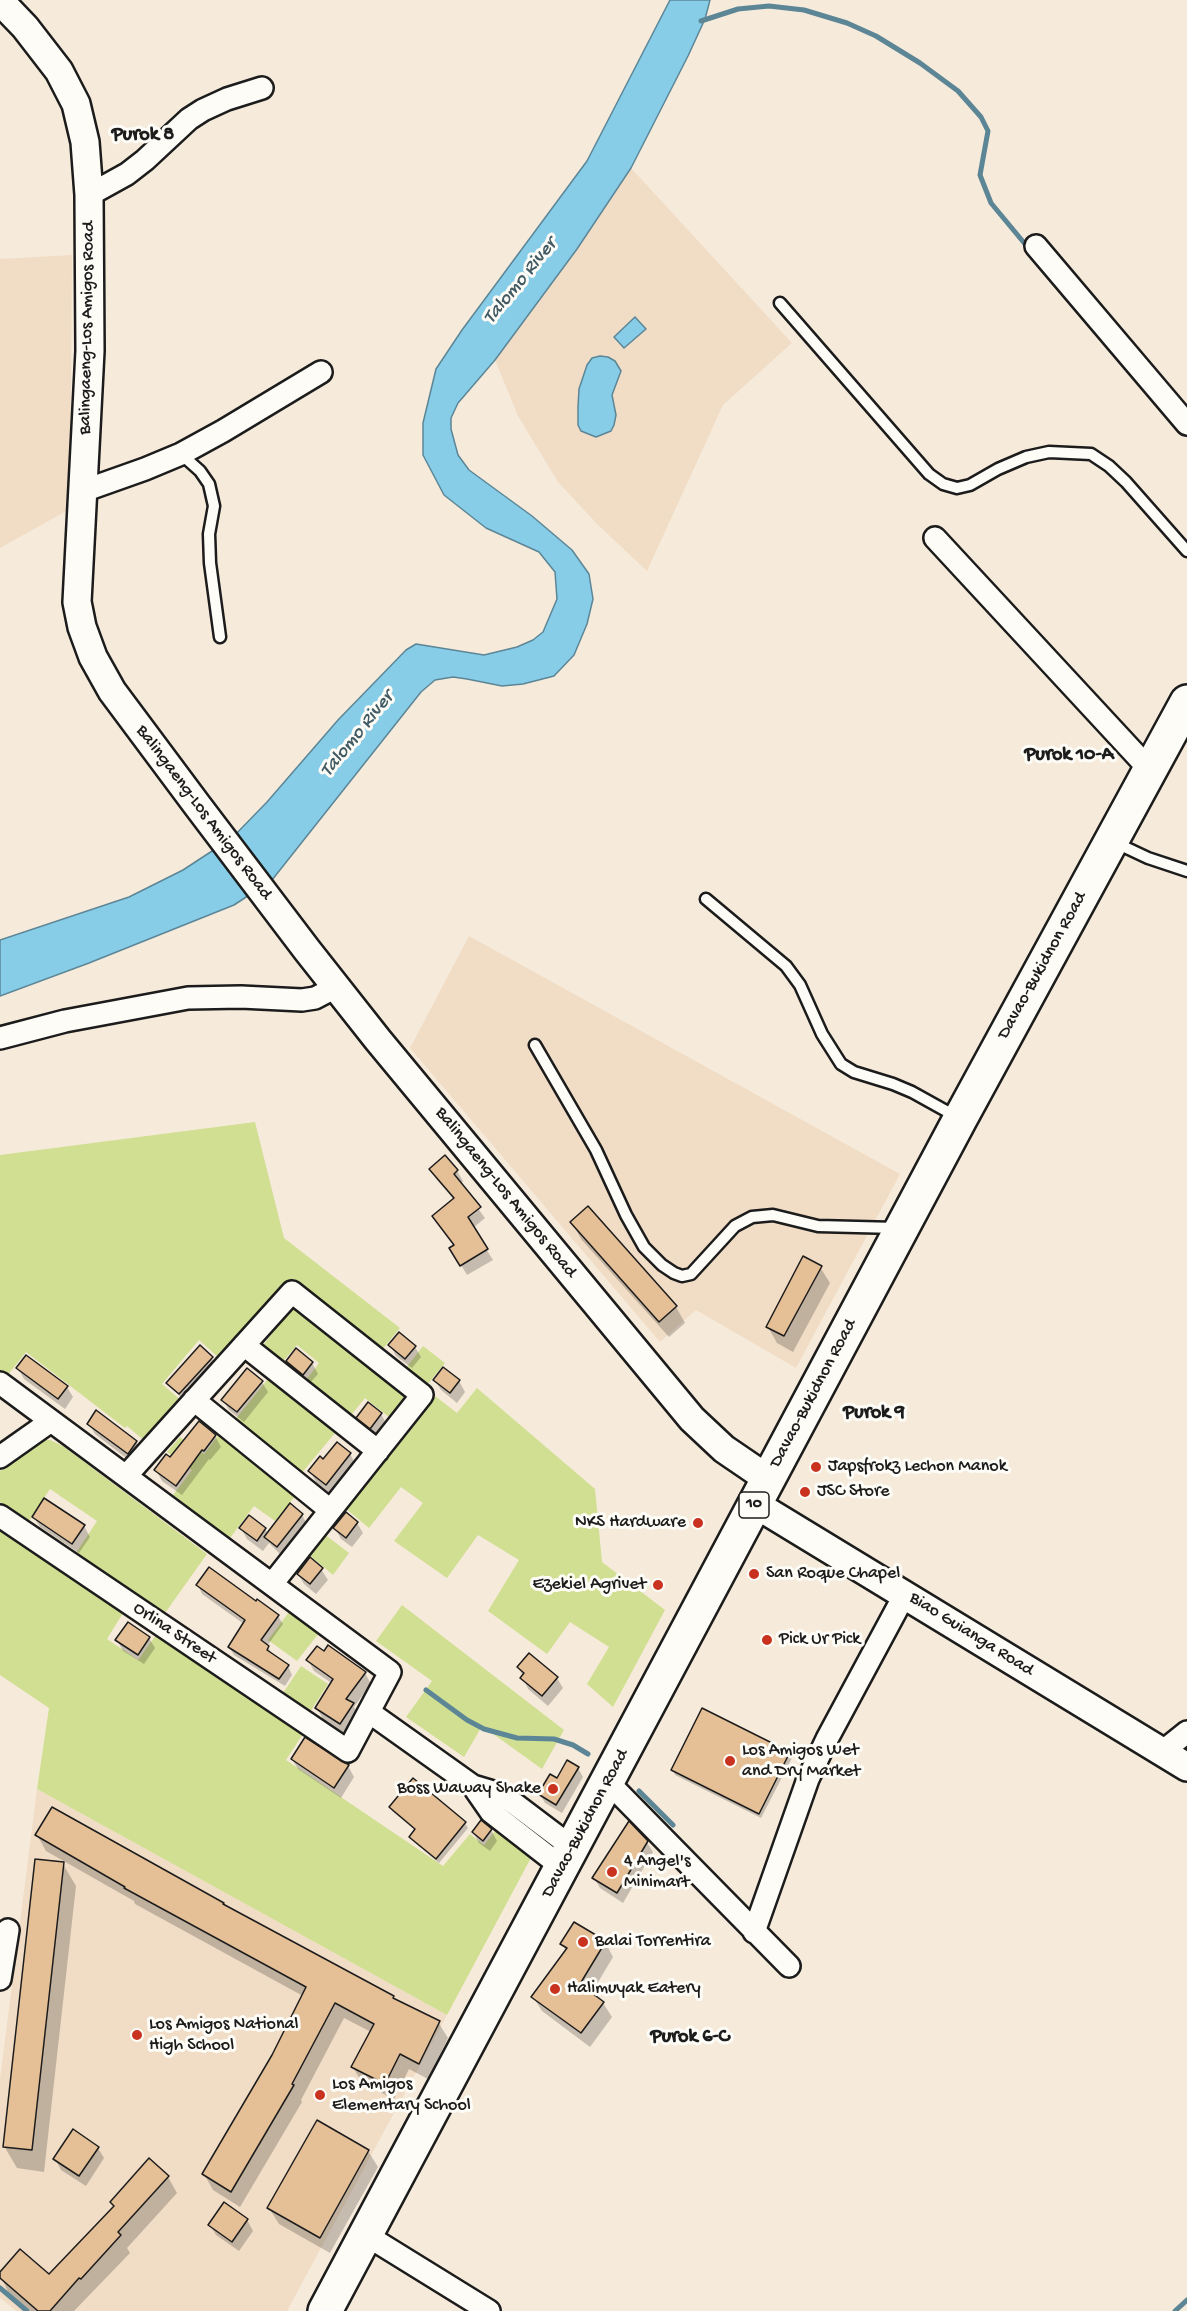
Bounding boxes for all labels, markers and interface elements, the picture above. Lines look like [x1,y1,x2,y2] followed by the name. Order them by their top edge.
[112,124,174,148] district label: Purok 8
[75,221,101,435] street label: Balingaeng-Los Amigos Road
[479,234,563,330] water label: Talomo River
[316,687,400,783] water label: Talomo River
[130,721,276,905] street label: Balingaeng-Los Amigos Road
[1024,744,1114,768] district label: Purok 10-A
[994,889,1092,1043] street label: Davao-Bukidnon Road
[429,1103,581,1283] street label: Balingaeng-Los Amigos Road
[766,1316,862,1472] street label: Davao-Bukidnon Road
[843,1402,905,1426] district label: Purok 9
[828,1456,1007,1478] place label: Japsfrokz Lechon Manok
[809,1460,823,1474] marker: Japsfrokz Lechon Manok
[817,1481,890,1503] place label: JSC Store
[798,1485,812,1499] marker: JSC Store
[739,1492,769,1518] road number: 10
[575,1512,686,1534] place label: NKS Hardware
[691,1516,705,1530] marker: NKS Hardware
[766,1563,900,1585] place label: San Roque Chapel
[747,1567,761,1581] marker: San Roque Chapel
[532,1574,646,1596] place label: Ezekiel Agrivet
[651,1578,665,1592] marker: Ezekiel Agrivet
[905,1588,1037,1682] street label: Biao Guianga Road
[128,1598,220,1670] street label: Orlina Street
[779,1629,860,1651] place label: Pick Ur Pick
[760,1633,774,1647] marker: Pick Ur Pick
[742,1740,860,1782] place label: Los Amigos Wet and Dry Market
[538,1746,634,1902] street label: Davao-Bukidnon Road
[723,1754,737,1768] marker: Los Amigos Wet and Dry Market
[397,1778,541,1800] place label: Boss Waway Shake
[546,1782,560,1796] marker: Boss Waway Shake
[624,1851,691,1894] place label: 4 Angel's Minimart
[605,1865,619,1879] marker: 4 Angel's Minimart
[595,1931,711,1953] place label: Balai Torrentira
[576,1935,590,1949] marker: Balai Torrentira
[567,1978,701,2000] place label: Halimuyak Eatery
[548,1982,562,1996] marker: Halimuyak Eatery
[149,2014,298,2056] place label: Los Amigos National High School
[651,2026,729,2050] district label: Purok 6-C
[130,2028,144,2042] marker: Los Amigos National High School
[332,2074,471,2116] place label: Los Amigos Elementary School
[313,2088,327,2102] marker: Los Amigos Elementary School

